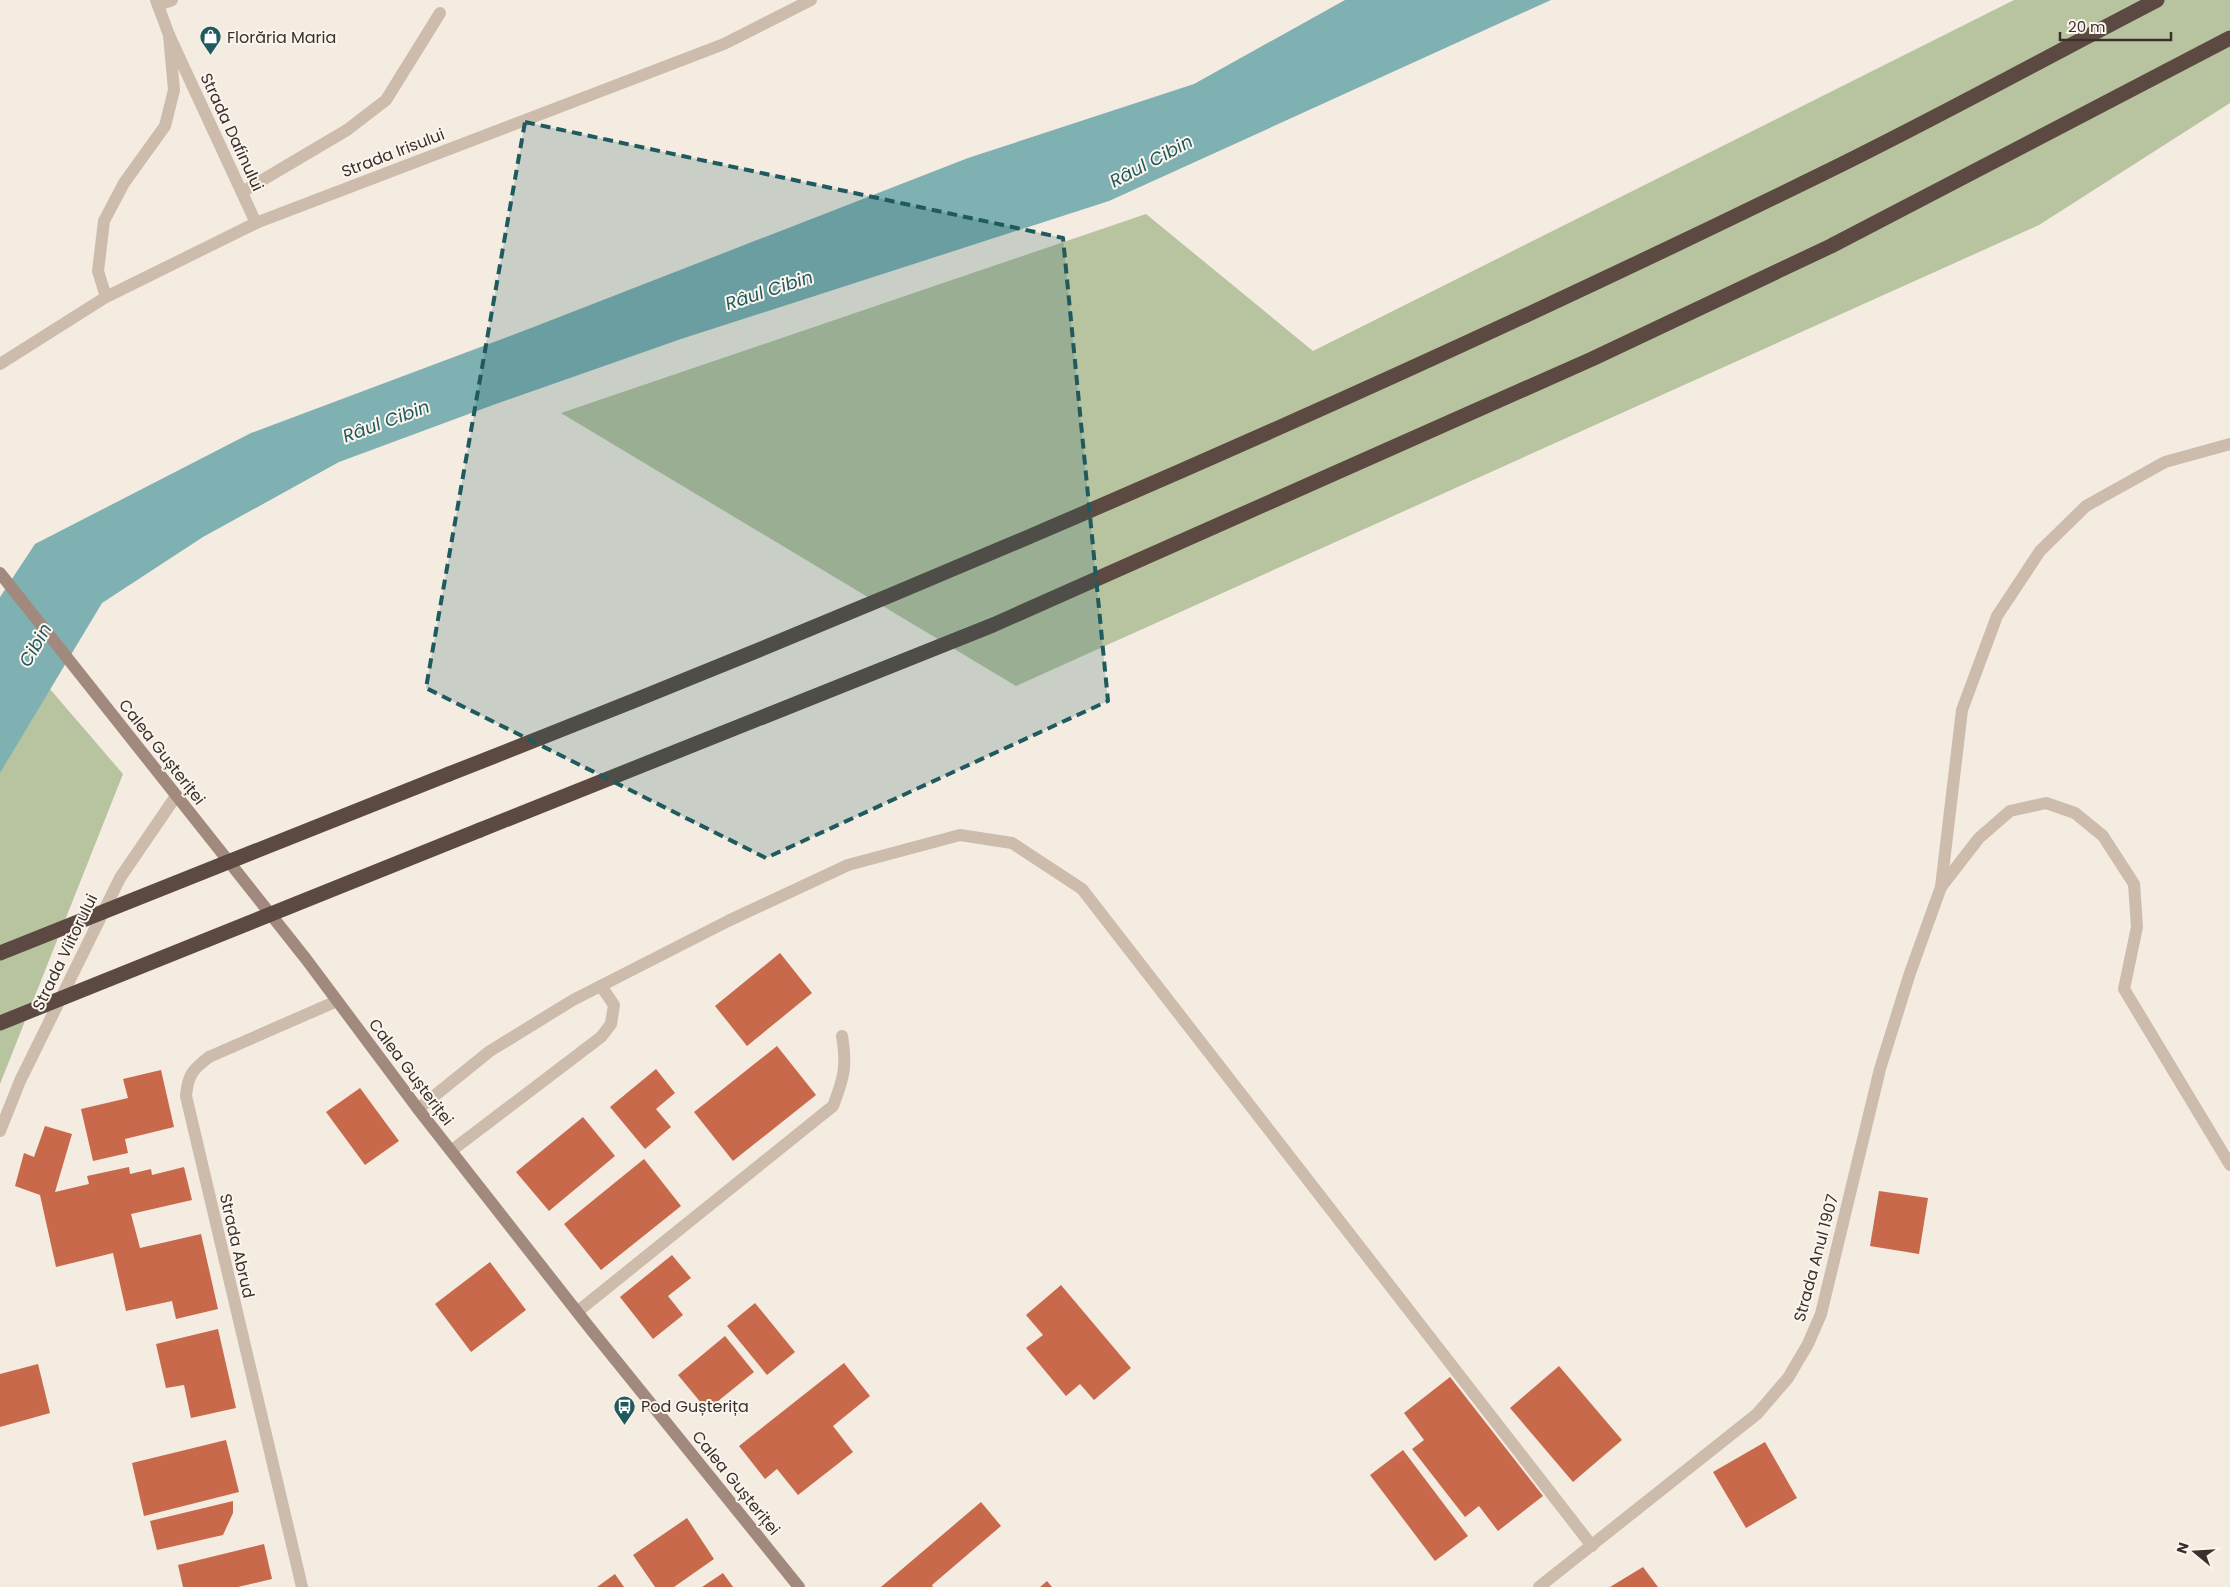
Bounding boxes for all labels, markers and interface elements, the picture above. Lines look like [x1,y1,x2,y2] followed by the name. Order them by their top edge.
[2060,10,2171,42] scale bar
[2068,16,2106,37] text: 20 m
[199,25,223,56] shop icon: Florăria Maria
[227,26,336,49] place label: Florăria Maria
[195,69,269,195] street label: Strada Dafinului
[338,123,448,183] street label: Strada Irisului
[1105,129,1197,193] water label: Râul Cibin
[722,264,816,316] water label: Râul Cibin
[339,394,433,448] water label: Râul Cibin
[13,619,57,671] water label: Cibin
[113,694,211,810] street label: Calea Gușteriței
[27,890,103,1014] street label: Strada Viitorului
[363,1014,459,1130] street label: Calea Gușteriței
[1788,1191,1844,1324] street label: Strada Anul 1907
[214,1192,260,1300] street label: Strada Abrud
[613,1394,637,1425] bus stop icon: Pod Gușterița
[641,1395,749,1418] place label: Pod Gușterița
[687,1426,785,1540] street label: Calea Gușteriței
[2170,1527,2220,1577] north arrow
[2171,1540,2194,1556] text: N

